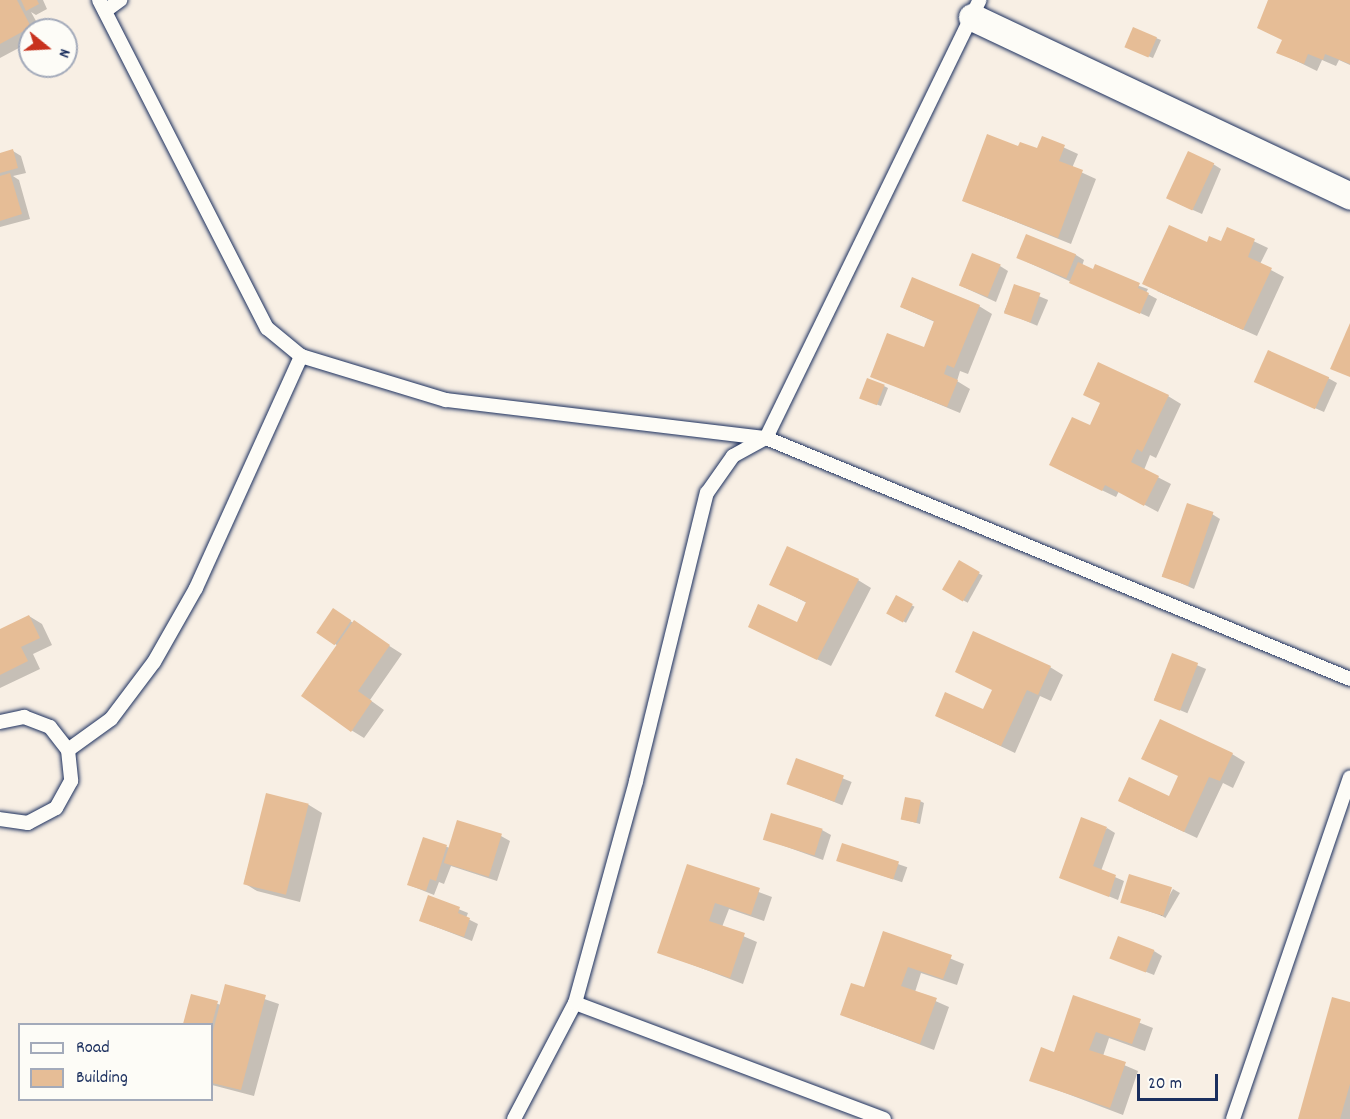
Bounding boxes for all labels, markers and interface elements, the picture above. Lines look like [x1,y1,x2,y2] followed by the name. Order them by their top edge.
[18,18,78,78] north arrow
[52,46,76,60] text: N
[18,1023,213,1101] legend
[76,1036,110,1061] text: Road
[1140,1062,1221,1100] scale bar
[76,1066,128,1091] text: Building
[1148,1072,1182,1097] text: 20 m

